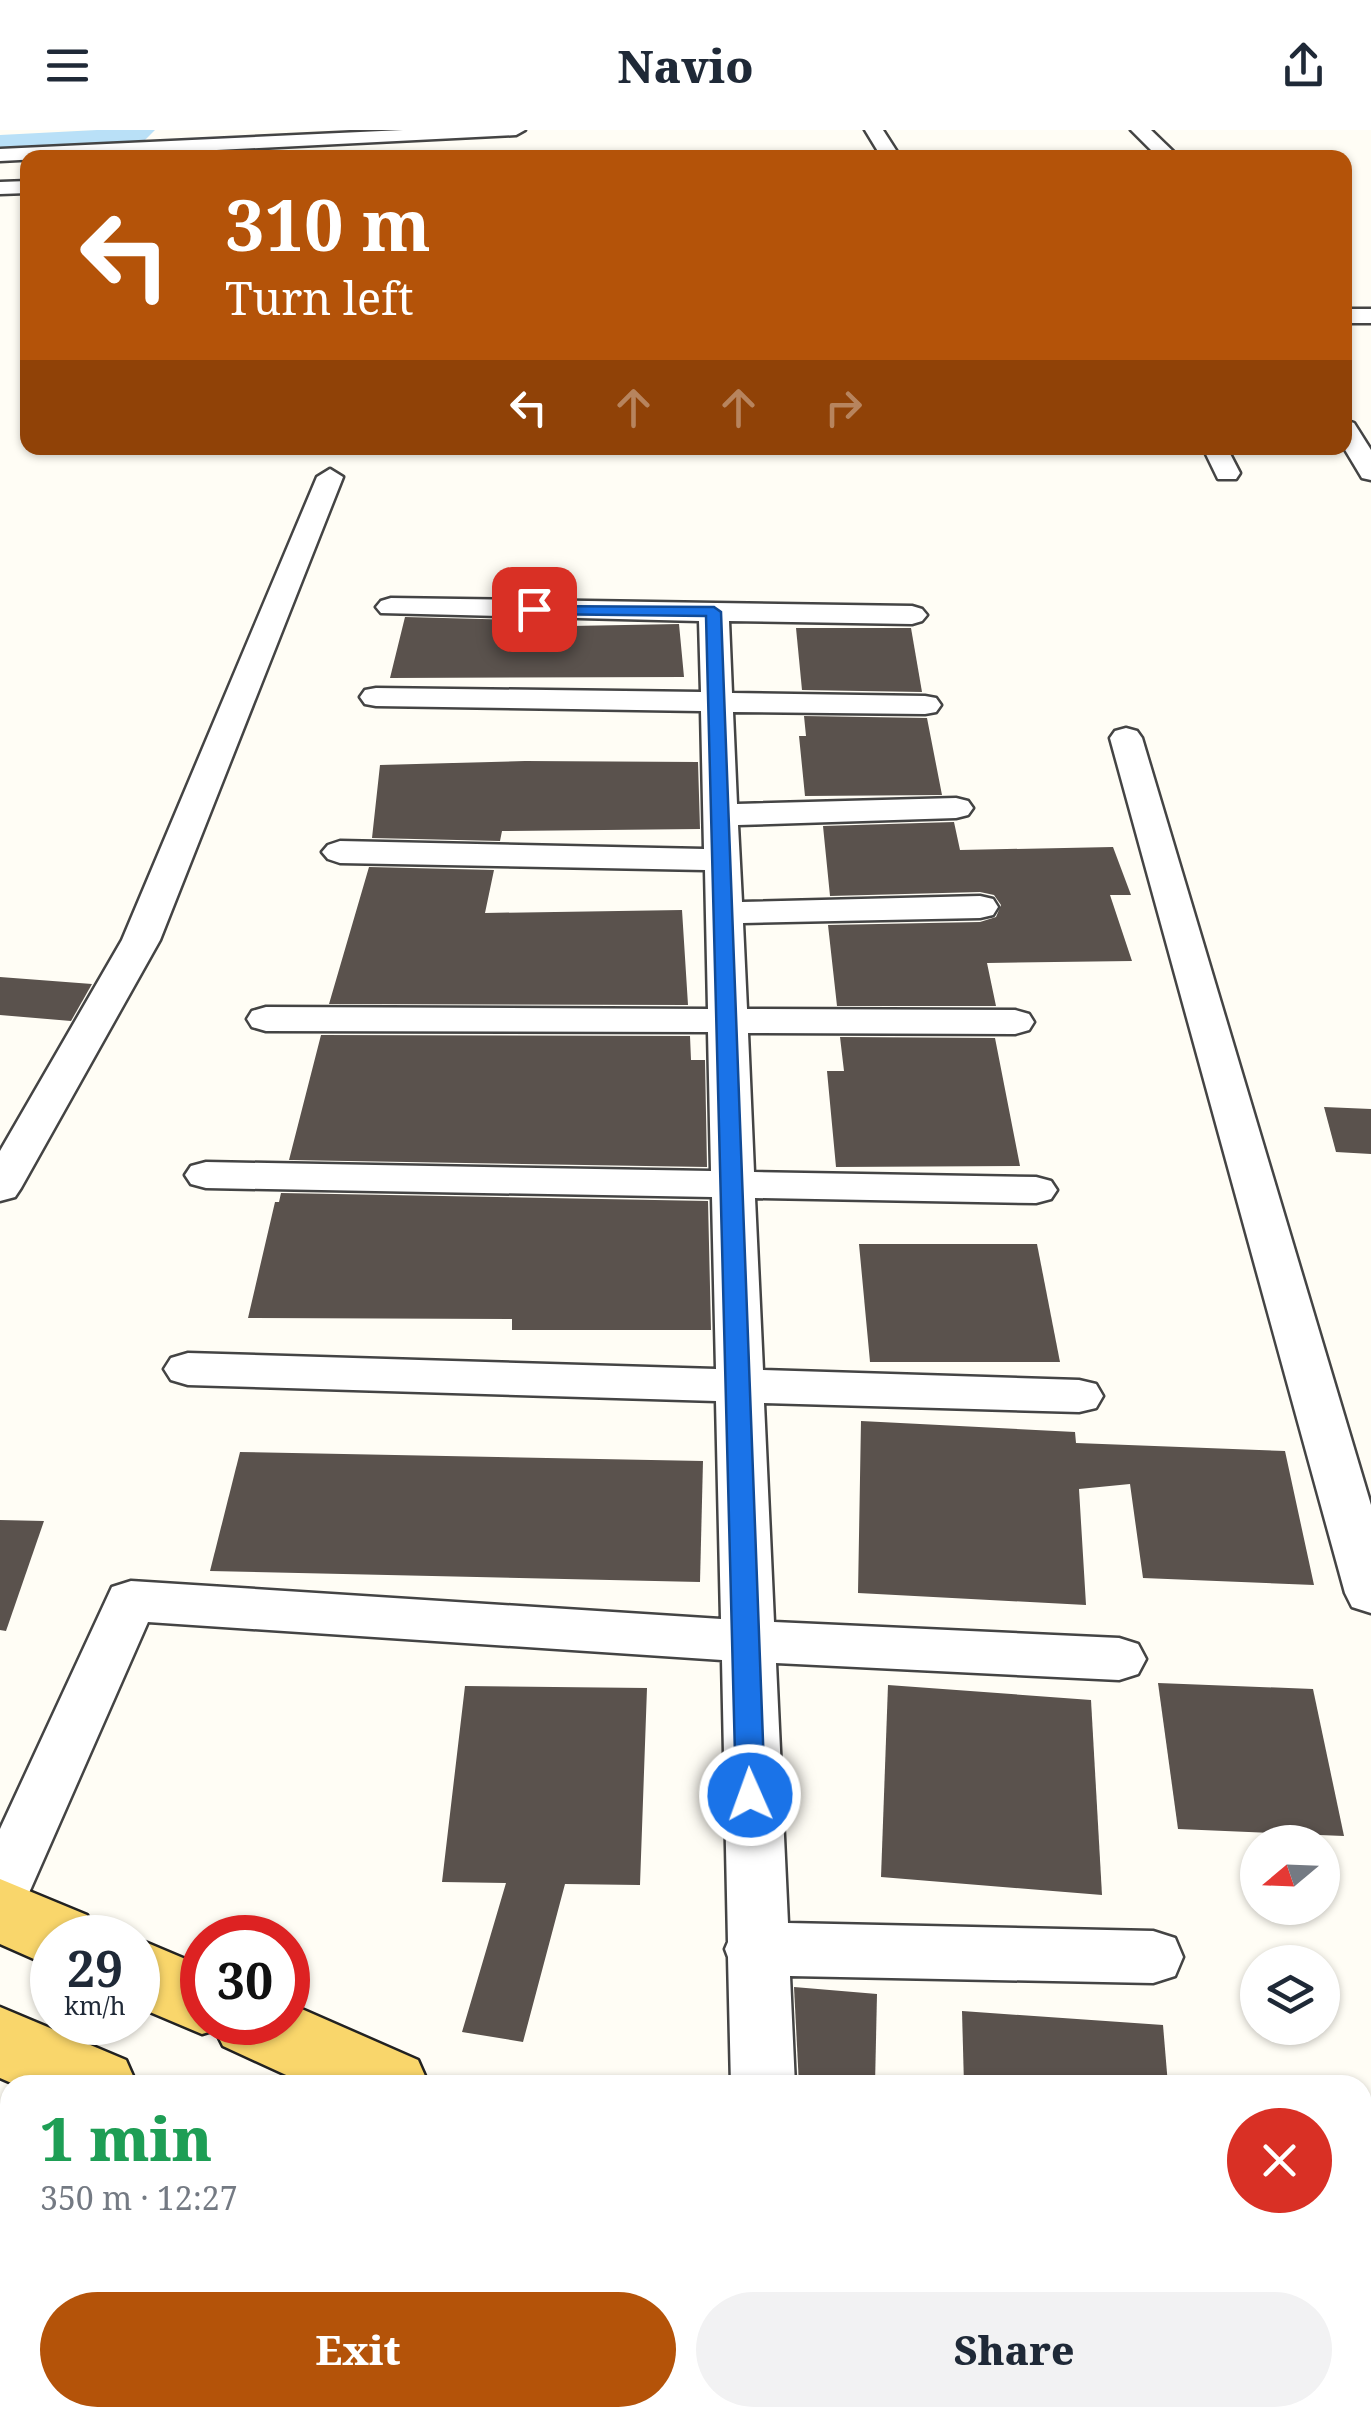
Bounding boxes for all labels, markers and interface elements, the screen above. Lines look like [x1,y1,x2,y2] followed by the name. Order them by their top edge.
[618,35,754,96] text: Navio
[40,38,95,93] icon: menu
[1276,38,1331,93] icon: share
[225,176,431,272] text: 310 m
[60,190,190,320] icon: left
[225,267,414,328] text: Turn left
[501,380,556,435] icon: left
[606,380,661,435] icon: ahead
[711,380,766,435] icon: ahead
[816,380,871,435] icon: right
[492,567,577,652] pin
[507,582,562,637] icon: arrive
[698,1743,802,1847] position arrow
[1240,1825,1340,1925] north arrow
[1240,1825,1340,2045] map controls
[180,1915,310,2045] speed limit sign: 30
[67,1934,123,2002] text: 29
[1240,1945,1340,2045] button: layers
[64,1988,126,2022] text: km/h
[40,2097,212,2179] text: 1 min
[1227,2108,1332,2213] button: close
[40,2176,238,2219] text: 350 m · 12:27
[40,2292,676,2407] button: Exit
[696,2292,1332,2407] button: Share

